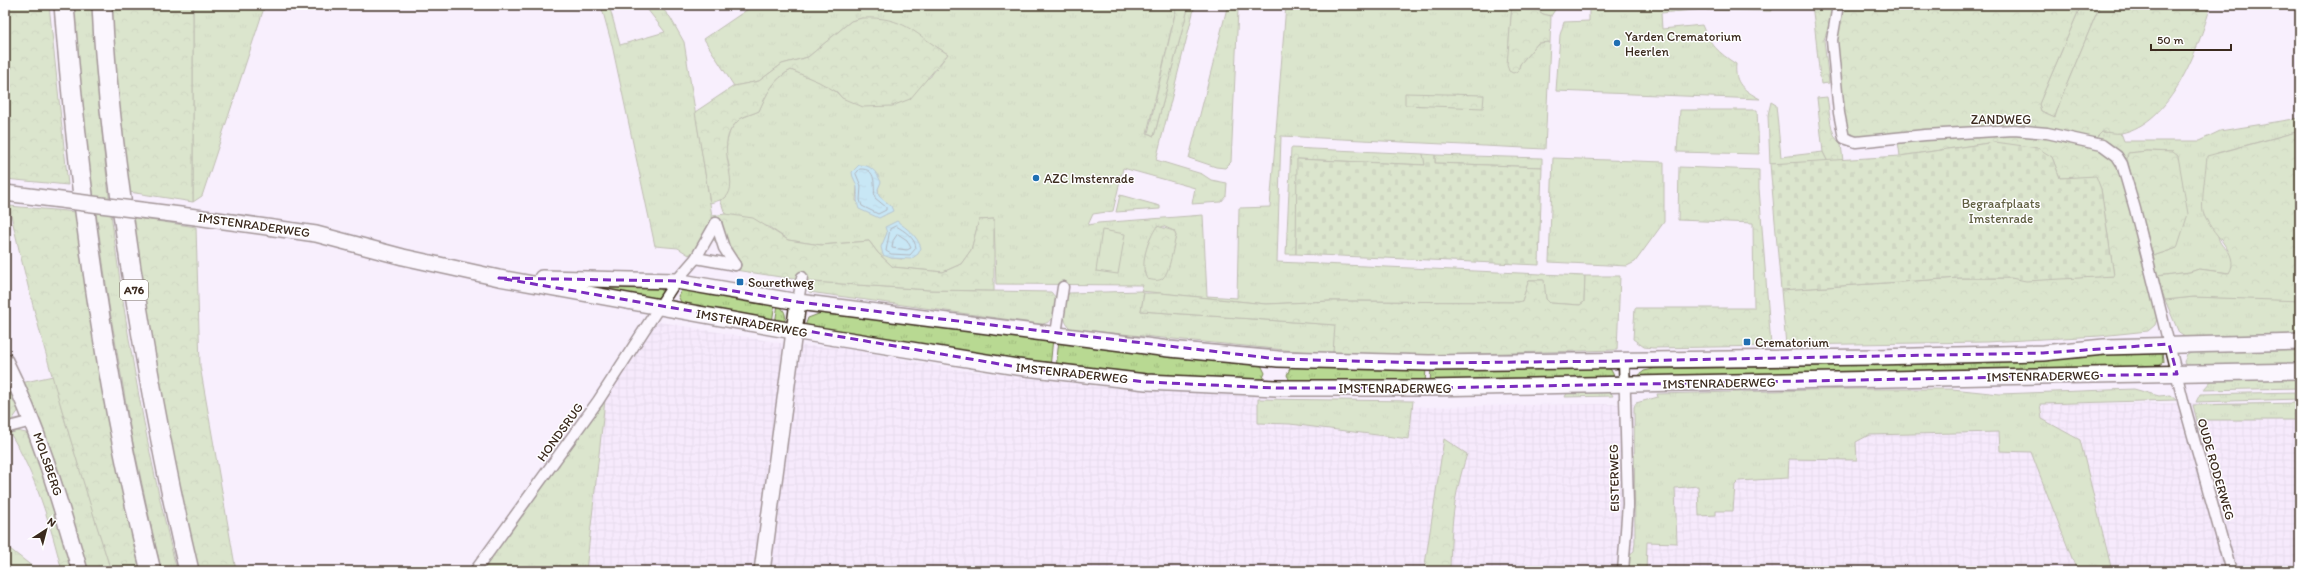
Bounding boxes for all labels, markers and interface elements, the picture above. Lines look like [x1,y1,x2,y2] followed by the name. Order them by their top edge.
[2151,26,2231,52] scale bar
[1625,29,1742,59] place label: Yarden Crematorium Heerlen
[2157,33,2183,47] text: 50 m
[1612,38,1622,48] marker: Yarden Crematorium Heerlen
[1971,112,2031,127] street label: ZANDWEG
[1044,171,1134,186] place label: AZC Imstenrade
[1031,173,1041,183] marker: AZC Imstenrade
[1962,196,2041,226] park label: Begraafplaats Imstenrade
[197,210,311,240] street label: IMSTENRADERWEG
[748,275,814,290] place label: Sourethweg
[735,277,745,287] marker: Sourethweg
[120,280,148,300] road number: A76
[695,306,809,340] street label: IMSTENRADERWEG
[1755,335,1830,350] place label: Crematorium
[1742,337,1752,347] marker: Crematorium
[1015,360,1129,386] street label: IMSTENRADERWEG
[1986,368,2100,384] street label: IMSTENRADERWEG
[1662,375,1776,391] street label: IMSTENRADERWEG
[1338,381,1452,396] street label: IMSTENRADERWEG
[534,400,586,464] street label: HONDSRUG
[2194,416,2238,522] street label: OUDE RODERWEG
[30,430,66,498] street label: MOLSBERG
[1606,444,1622,512] street label: EISTERWEG
[26,510,66,550] north arrow
[45,515,58,530] text: N

